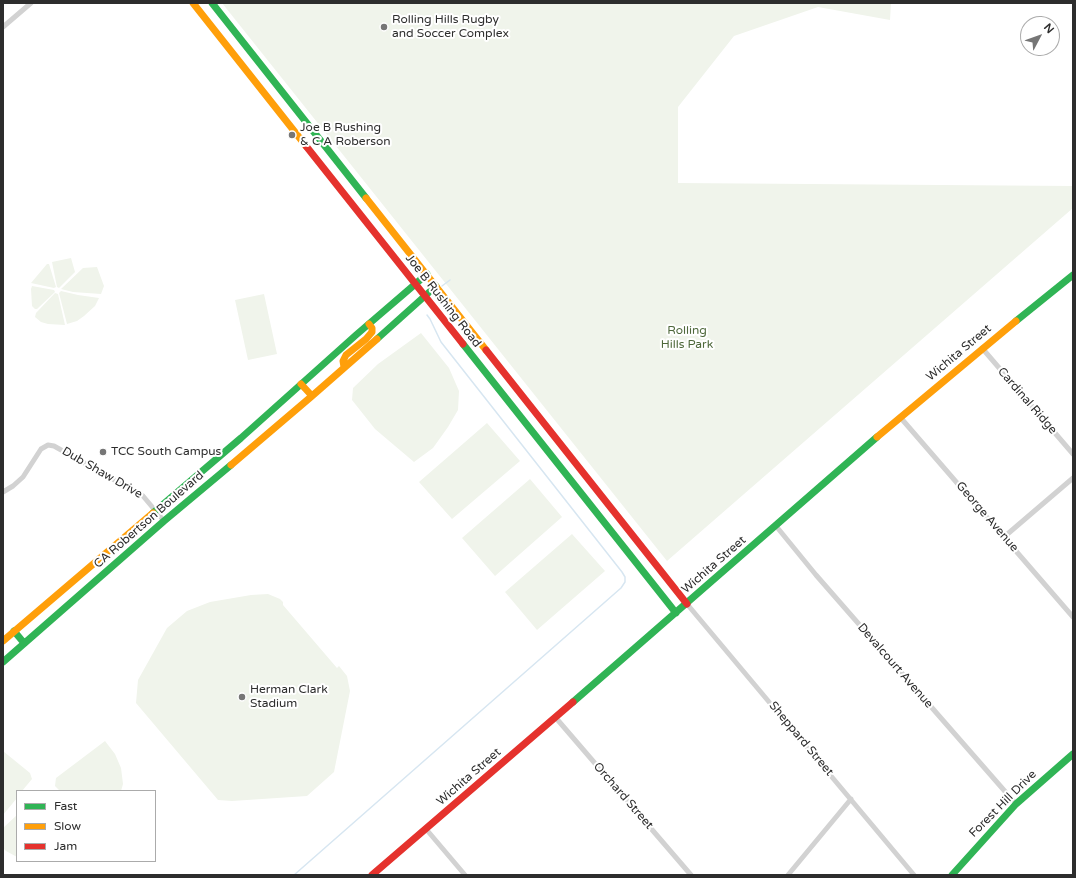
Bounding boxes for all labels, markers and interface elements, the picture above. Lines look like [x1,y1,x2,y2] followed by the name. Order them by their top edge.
[392,13,509,41] place label: Rolling Hills Rugby and Soccer Complex
[1020,16,1060,56] north arrow
[1041,21,1056,36] text: N
[379,22,389,32] marker: Rolling Hills Rugby and Soccer Complex
[300,121,391,149] place label: Joe B Rushing & C A Roberson
[287,130,297,140] marker: Joe B Rushing & C A Roberson
[402,252,484,350] street label: Joe B Rushing Road
[924,322,994,384] street label: Wichita Street
[661,324,713,352] park label: Rolling Hills Park
[994,365,1060,437] street label: Cardinal Ridge
[59,444,145,502] street label: Dub Shaw Drive
[111,445,221,459] place label: TCC South Campus
[98,447,108,457] marker: TCC South Campus
[91,468,207,572] street label: CA Robertson Boulevard
[953,479,1021,555] street label: George Avenue
[679,533,749,597] street label: Wichita Street
[854,621,936,711] street label: Devalcourt Avenue
[250,683,328,711] place label: Herman Clark Stadium
[237,692,247,702] marker: Herman Clark Stadium
[766,699,836,779] street label: Sheppard Street
[434,745,504,809] street label: Wichita Street
[590,760,656,832] street label: Orchard Street
[966,767,1040,841] street label: Forest Hill Drive
[16,790,156,862] legend
[54,799,77,813] text: Fast
[54,819,81,833] text: Slow
[54,839,77,853] text: Jam

